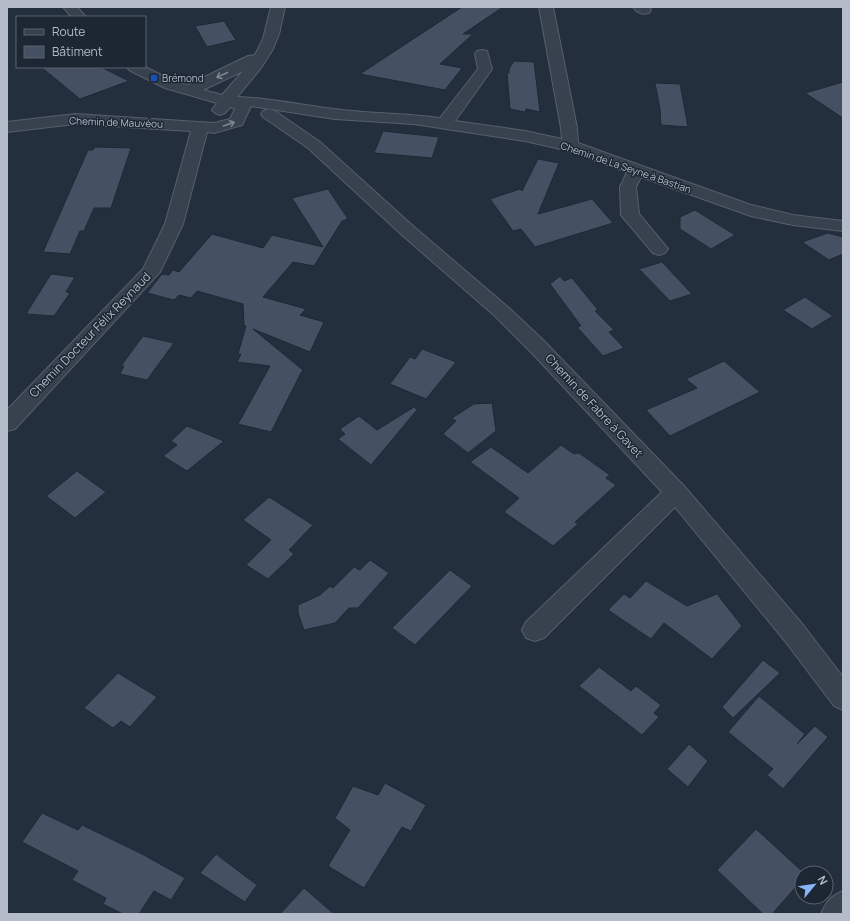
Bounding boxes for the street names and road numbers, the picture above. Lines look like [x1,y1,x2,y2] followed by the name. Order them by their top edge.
[69,113,163,131] street label: Chemin de Mauvéou
[559,138,693,196] street label: Chemin de La Seyne à Bastian
[25,268,154,401] street label: Chemin Docteur Félix Reynaud
[542,350,647,461] street label: Chemin de Fabre à Gavet

